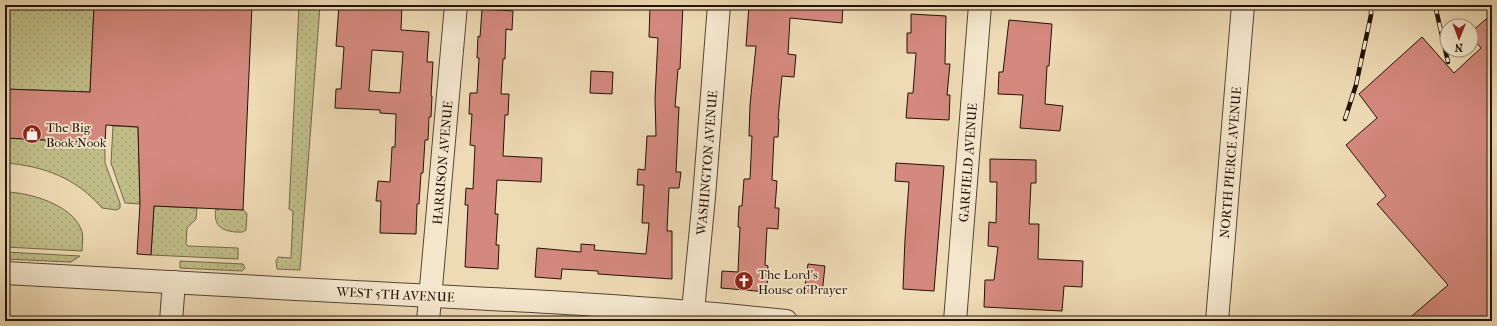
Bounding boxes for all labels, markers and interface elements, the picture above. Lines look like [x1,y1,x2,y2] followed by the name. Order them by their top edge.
[1439,18,1479,58] north arrow
[1454,41,1463,54] text: N
[1217,86,1244,239] street label: NORTH PIERCE AVENUE
[693,90,720,237] street label: WASHINGTON AVENUE
[430,100,455,225] street label: HARRISON AVENUE
[956,102,980,223] street label: GARFIELD AVENUE
[46,120,107,150] place label: The Big Book Nook
[21,123,43,145] shop icon: The Big Book Nook
[758,267,848,297] place label: The Lord's House of Prayer
[733,270,755,292] church icon: The Lord's House of Prayer
[335,284,455,305] street label: WEST 5TH AVENUE

